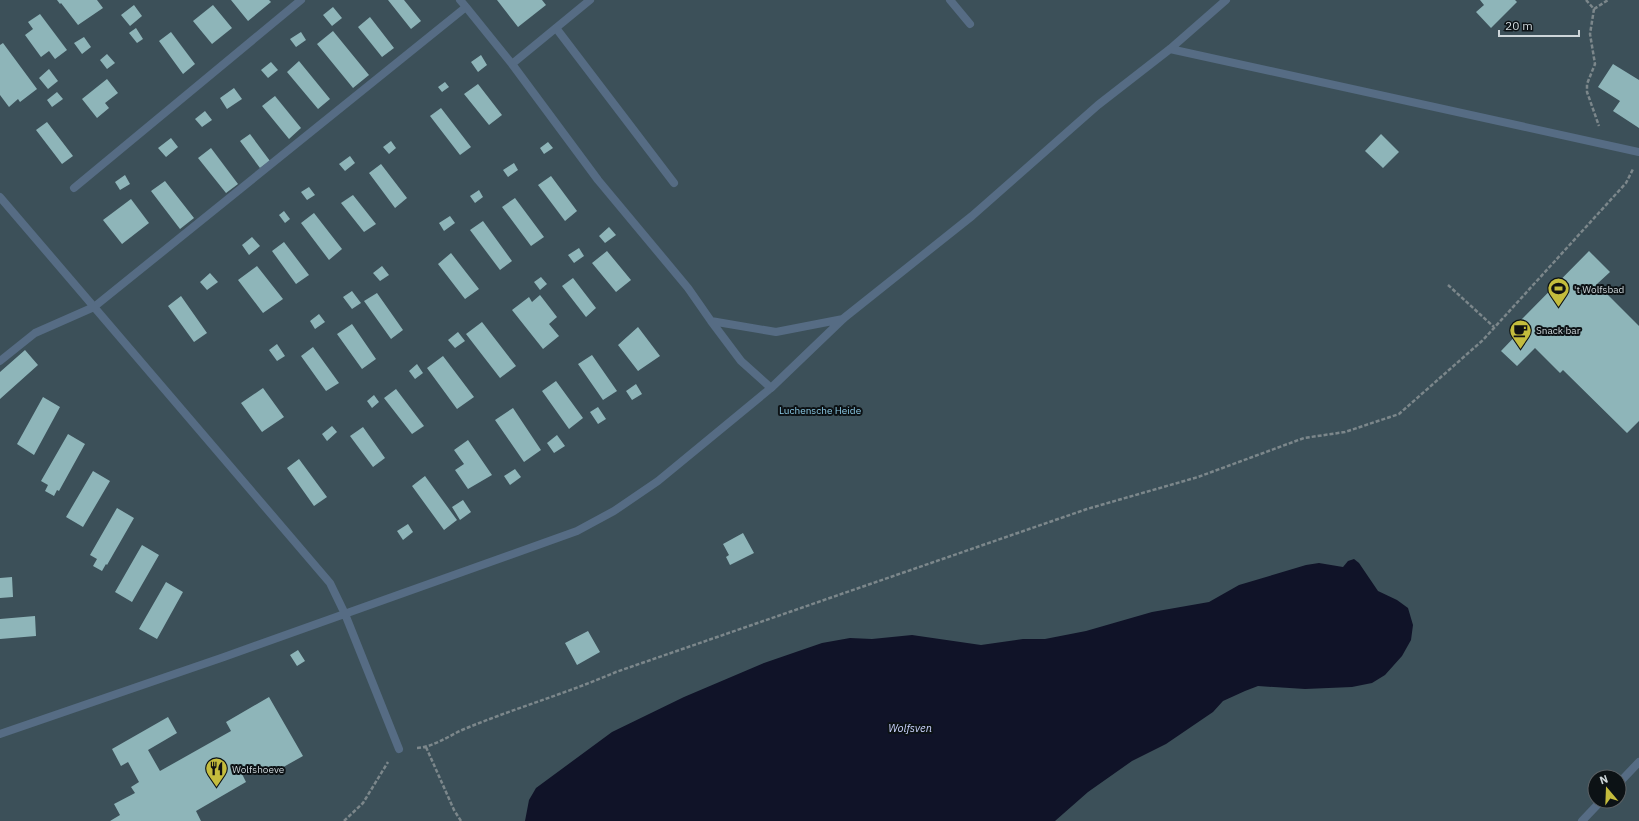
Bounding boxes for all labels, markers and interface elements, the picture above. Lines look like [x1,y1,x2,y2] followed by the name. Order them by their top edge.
[1499,12,1579,38] scale bar
[1505,18,1533,33] text: 20 m
[1546,276,1572,309] sports icon: 't Wolfsbad
[1574,283,1624,296] place label: 't Wolfsbad
[1507,317,1533,350] cafe icon: Snack bar
[1536,324,1581,337] place label: Snack bar
[779,404,862,417] park label: Luchensche Heide
[888,721,932,735] water label: Wolfsven
[203,756,229,789] restaurant icon: Wolfshoeve
[232,763,285,776] place label: Wolfshoeve
[1587,769,1627,809] north arrow
[1598,772,1610,787] text: N

